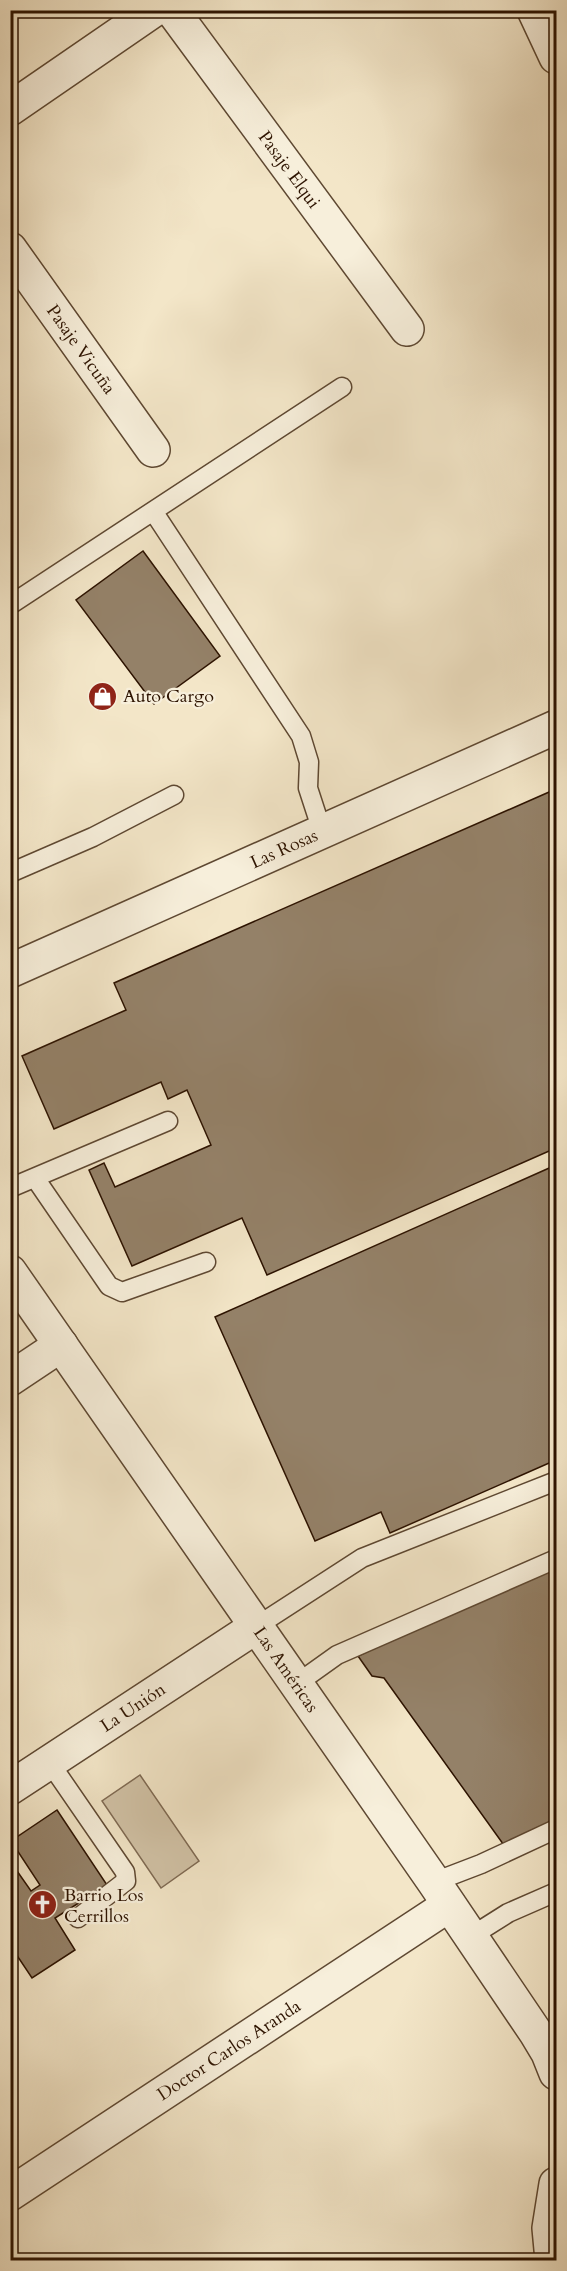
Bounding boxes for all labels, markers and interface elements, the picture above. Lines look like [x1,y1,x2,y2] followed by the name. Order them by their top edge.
[252,126,326,214] street label: Pasaje Elqui
[40,300,122,400] street label: Pasaje Vicuña
[86,680,118,712] shop icon: Auto Cargo
[123,684,214,709] place label: Auto Cargo
[246,823,322,875] street label: Las Rosas
[247,1622,324,1718] street label: Las Américas
[96,1677,171,1738] street label: La Unión
[64,1883,143,1929] place label: Barrio Los Cerrillos
[27,1889,59,1921] church icon: Barrio Los Cerrillos
[152,1994,306,2107] street label: Doctor Carlos Aranda

